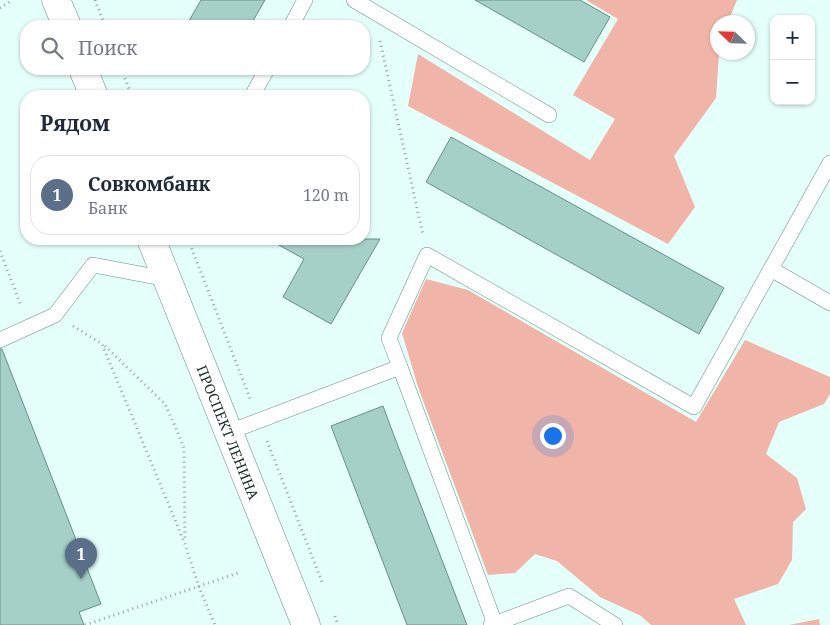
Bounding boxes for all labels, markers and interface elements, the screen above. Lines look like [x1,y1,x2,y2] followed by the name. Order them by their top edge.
[710,15,755,60] north arrow
[770,15,815,105] map controls
[770,15,815,60] button: +
[20,20,370,75] search box
[38,34,66,62] icon: search
[78,35,137,61] text: Поиск
[770,60,815,105] button: −
[40,109,110,137] text: Рядом
[88,171,210,197] text: Совкомбанк
[52,184,62,206] text: 1
[303,184,349,206] text: 120 m
[88,197,127,219] text: Банк
[193,362,264,502] street label: ПРОСПЕКТ ЛЕНИНА
[540,423,566,449] your location
[65,538,97,579] pin: 1

